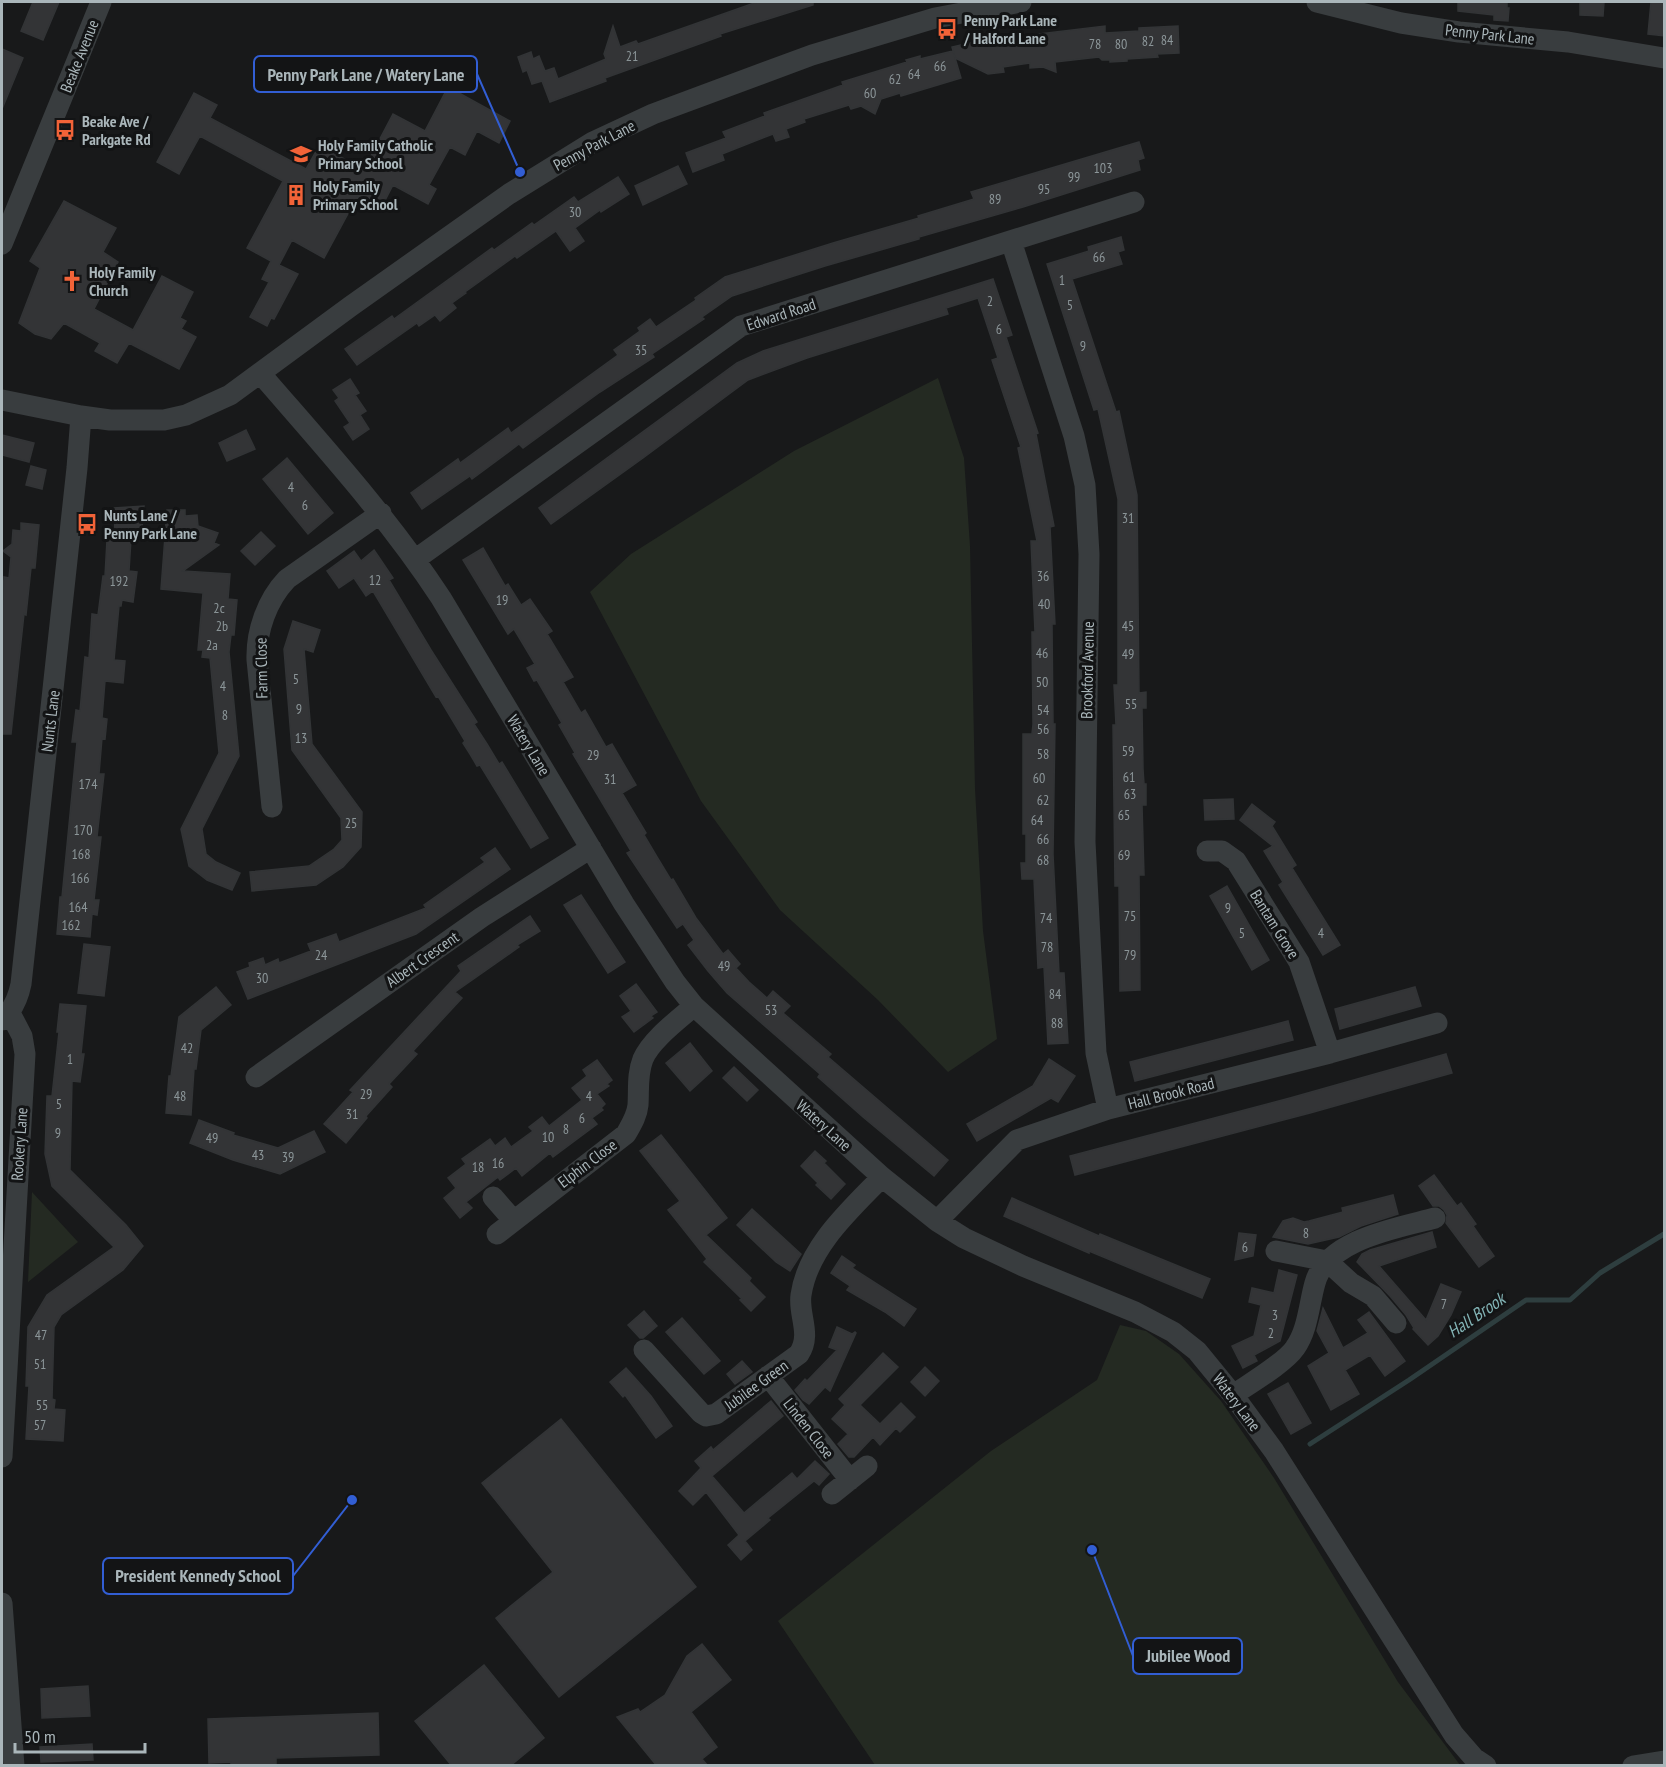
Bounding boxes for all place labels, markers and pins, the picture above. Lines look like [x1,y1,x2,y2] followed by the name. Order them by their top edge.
[963,10,1057,48] place label: Penny Park Lane / Halford Lane
[935,17,959,41] bus stop icon: Penny Park Lane / Halford Lane
[254,56,477,92] callout: Penny Park Lane / Watery Lane
[82,111,151,149] place label: Beake Ave / Parkgate Rd
[53,118,77,142] bus stop icon: Beake Ave / Parkgate Rd
[318,135,433,173] place label: Holy Family Catholic Primary School
[289,142,313,166] school or university icon: Holy Family Catholic Primary School
[313,176,398,214] place label: Holy Family Primary School
[284,183,308,207] building icon: Holy Family Primary School
[89,262,156,300] place label: Holy Family Church
[60,269,84,293] church icon: Holy Family Church
[104,505,197,543] place label: Nunts Lane / Penny Park Lane
[75,512,99,536] bus stop icon: Nunts Lane / Penny Park Lane
[103,1558,293,1594] callout: President Kennedy School
[1133,1638,1242,1674] callout: Jubilee Wood

